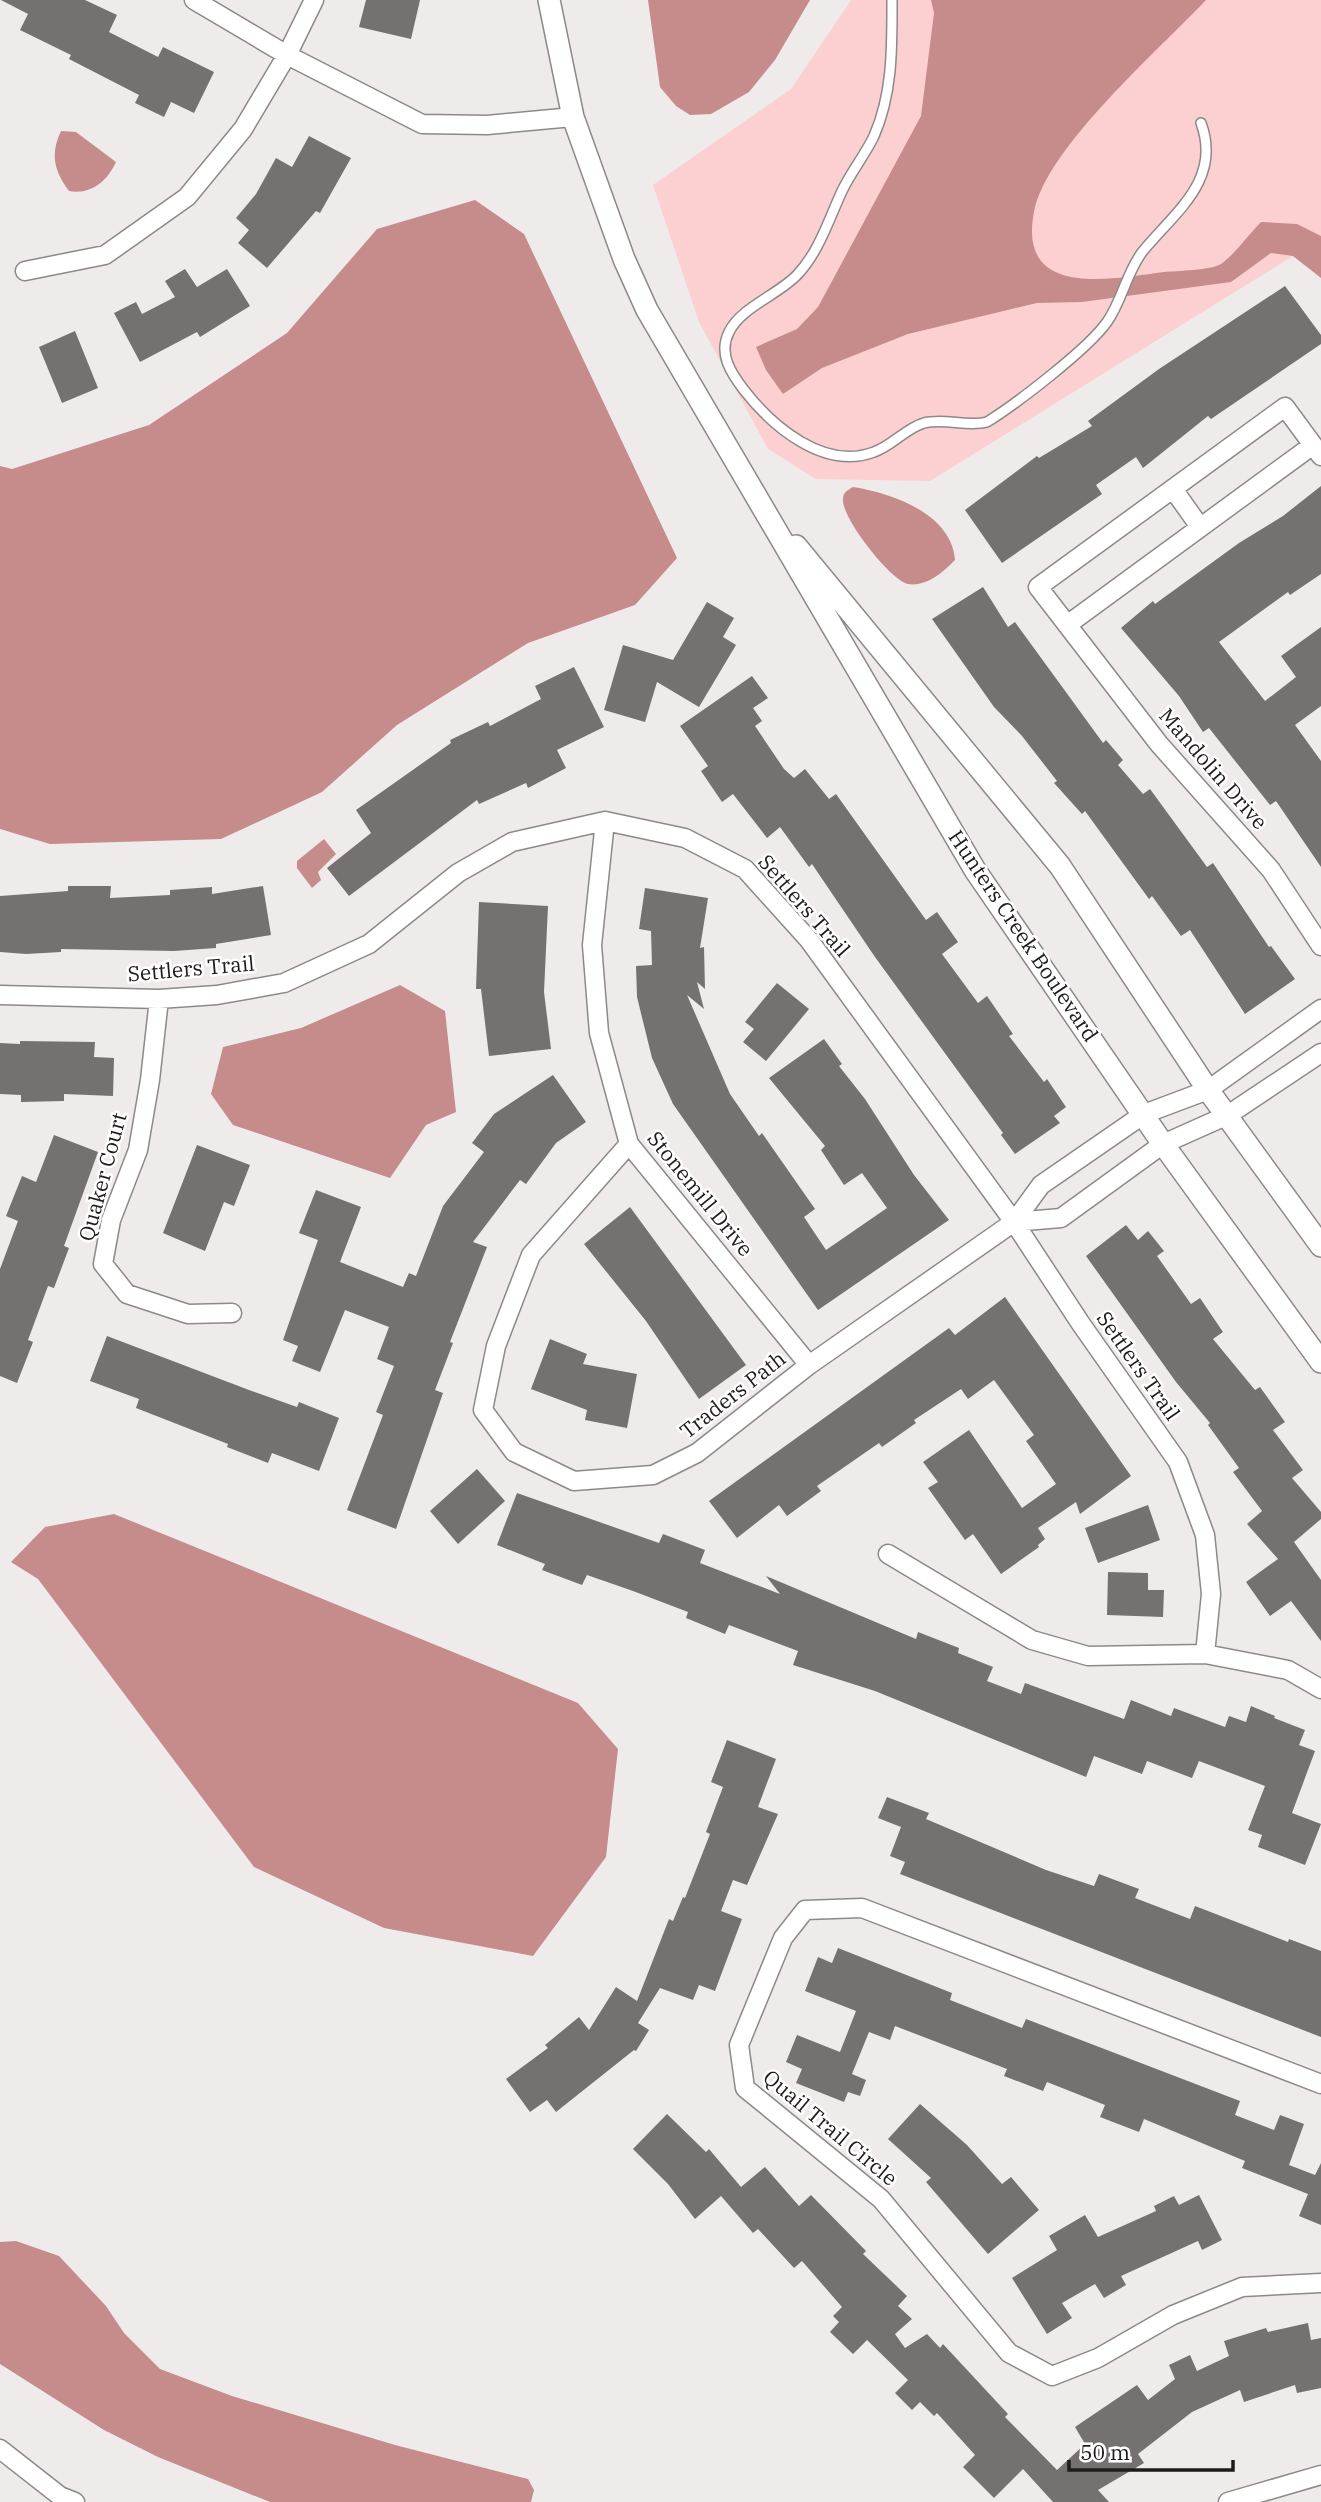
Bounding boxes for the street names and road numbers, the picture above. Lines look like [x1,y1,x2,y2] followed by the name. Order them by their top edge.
[1153,702,1274,835] street label: Mandolin Drive
[943,824,1105,1047] street label: Hunters Creek Boulevard
[752,848,857,963] street label: Settlers Trail
[126,949,256,987] street label: Settlers Trail
[71,1109,133,1244] street label: Quaker Court
[642,1125,760,1262] street label: Stonemill Drive
[1091,1305,1187,1426] street label: Settlers Trail
[674,1344,791,1444] street label: Traders Path
[758,2063,904,2192] street label: Quail Trail Circle

